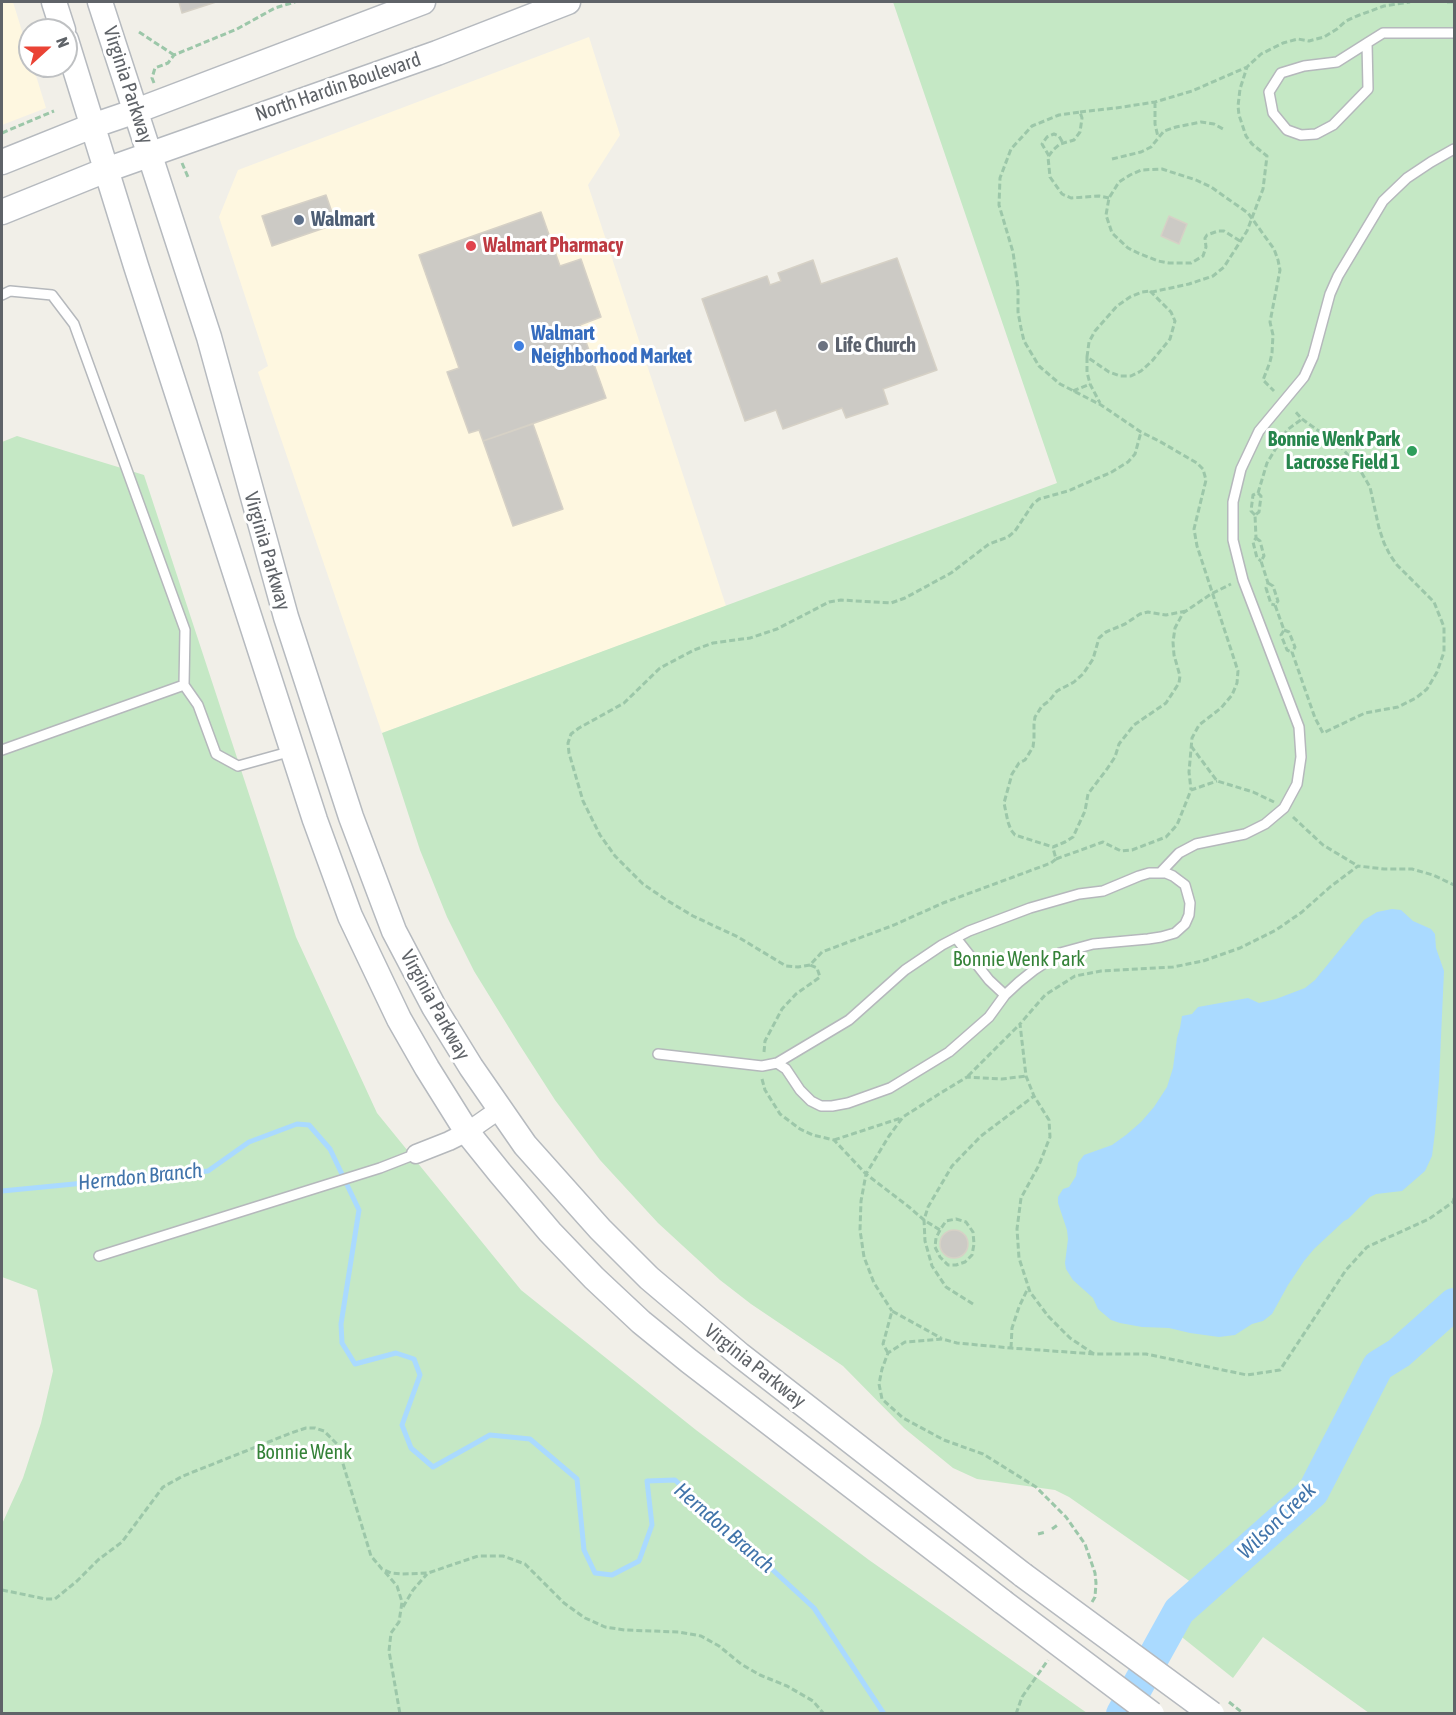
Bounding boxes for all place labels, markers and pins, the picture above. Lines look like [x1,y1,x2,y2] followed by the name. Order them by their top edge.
[311,208,375,232] place label: Walmart
[292,213,306,227] marker: Walmart
[483,234,623,258] place label: Walmart Pharmacy
[464,239,478,253] marker: Walmart Pharmacy
[531,322,692,369] place label: Walmart Neighborhood Market
[835,334,916,358] place label: Life Church
[512,339,526,353] marker: Walmart Neighborhood Market
[816,339,830,353] marker: Life Church
[1268,428,1400,475] place label: Bonnie Wenk Park Lacrosse Field 1
[1405,444,1419,458] marker: Bonnie Wenk Park Lacrosse Field 1

